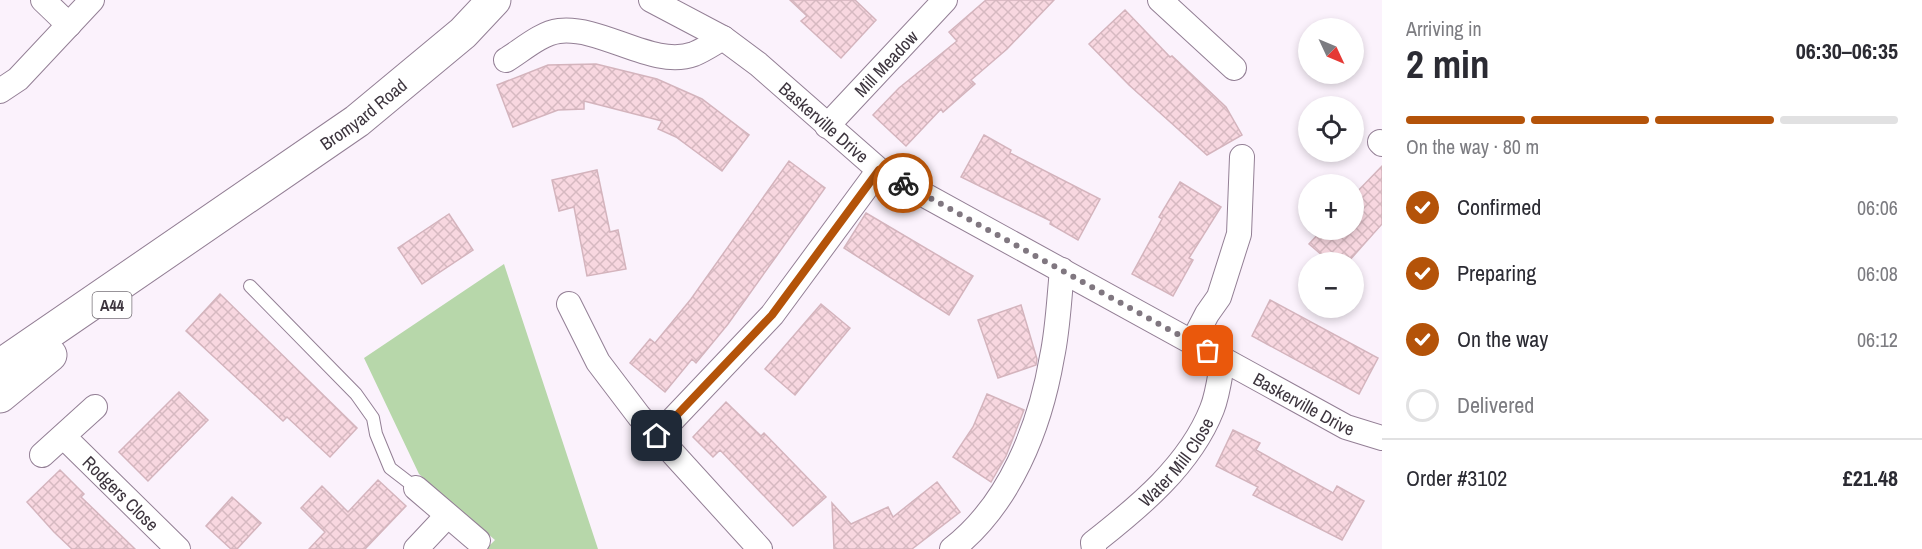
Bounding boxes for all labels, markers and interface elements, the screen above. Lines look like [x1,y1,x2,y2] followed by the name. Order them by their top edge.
[1406,15,1482,42] text: Arriving in
[1298,18,1364,84] north arrow
[1298,18,1364,318] map controls
[848,24,923,102] street label: Mill Meadow
[1796,36,1898,66] text: 06:30–06:35
[1406,38,1490,90] text: 2 min
[315,73,412,155] street label: Bromyard Road
[774,76,874,168] street label: Baskerville Drive
[1298,96,1364,162] button: locate
[1406,133,1539,160] text: On the way · 80 m
[873,153,933,213] courier
[887,167,920,200] icon: bike
[1298,174,1364,240] button: +
[1406,191,1439,224] icon: check
[1457,192,1541,222] text: Confirmed
[1857,194,1898,221] text: 06:06
[1298,252,1364,318] button: −
[1406,257,1439,290] icon: check
[1457,258,1536,288] text: Preparing
[1857,260,1898,287] text: 06:08
[92,292,132,318] road number: A44
[1406,323,1439,356] icon: check
[1457,324,1548,354] text: On the way
[1182,325,1233,376] pin
[1857,326,1898,353] text: 06:12
[1191,334,1224,367] icon: bag
[1249,366,1357,441] street label: Baskerville Drive
[1457,390,1534,420] text: Delivered
[631,410,682,461] pin
[1133,413,1219,512] street label: Water Mill Close
[640,419,673,452] icon: home
[77,450,165,536] street label: Rodgers Close
[1406,463,1507,493] text: Order #3102
[1843,463,1898,493] text: £21.48

